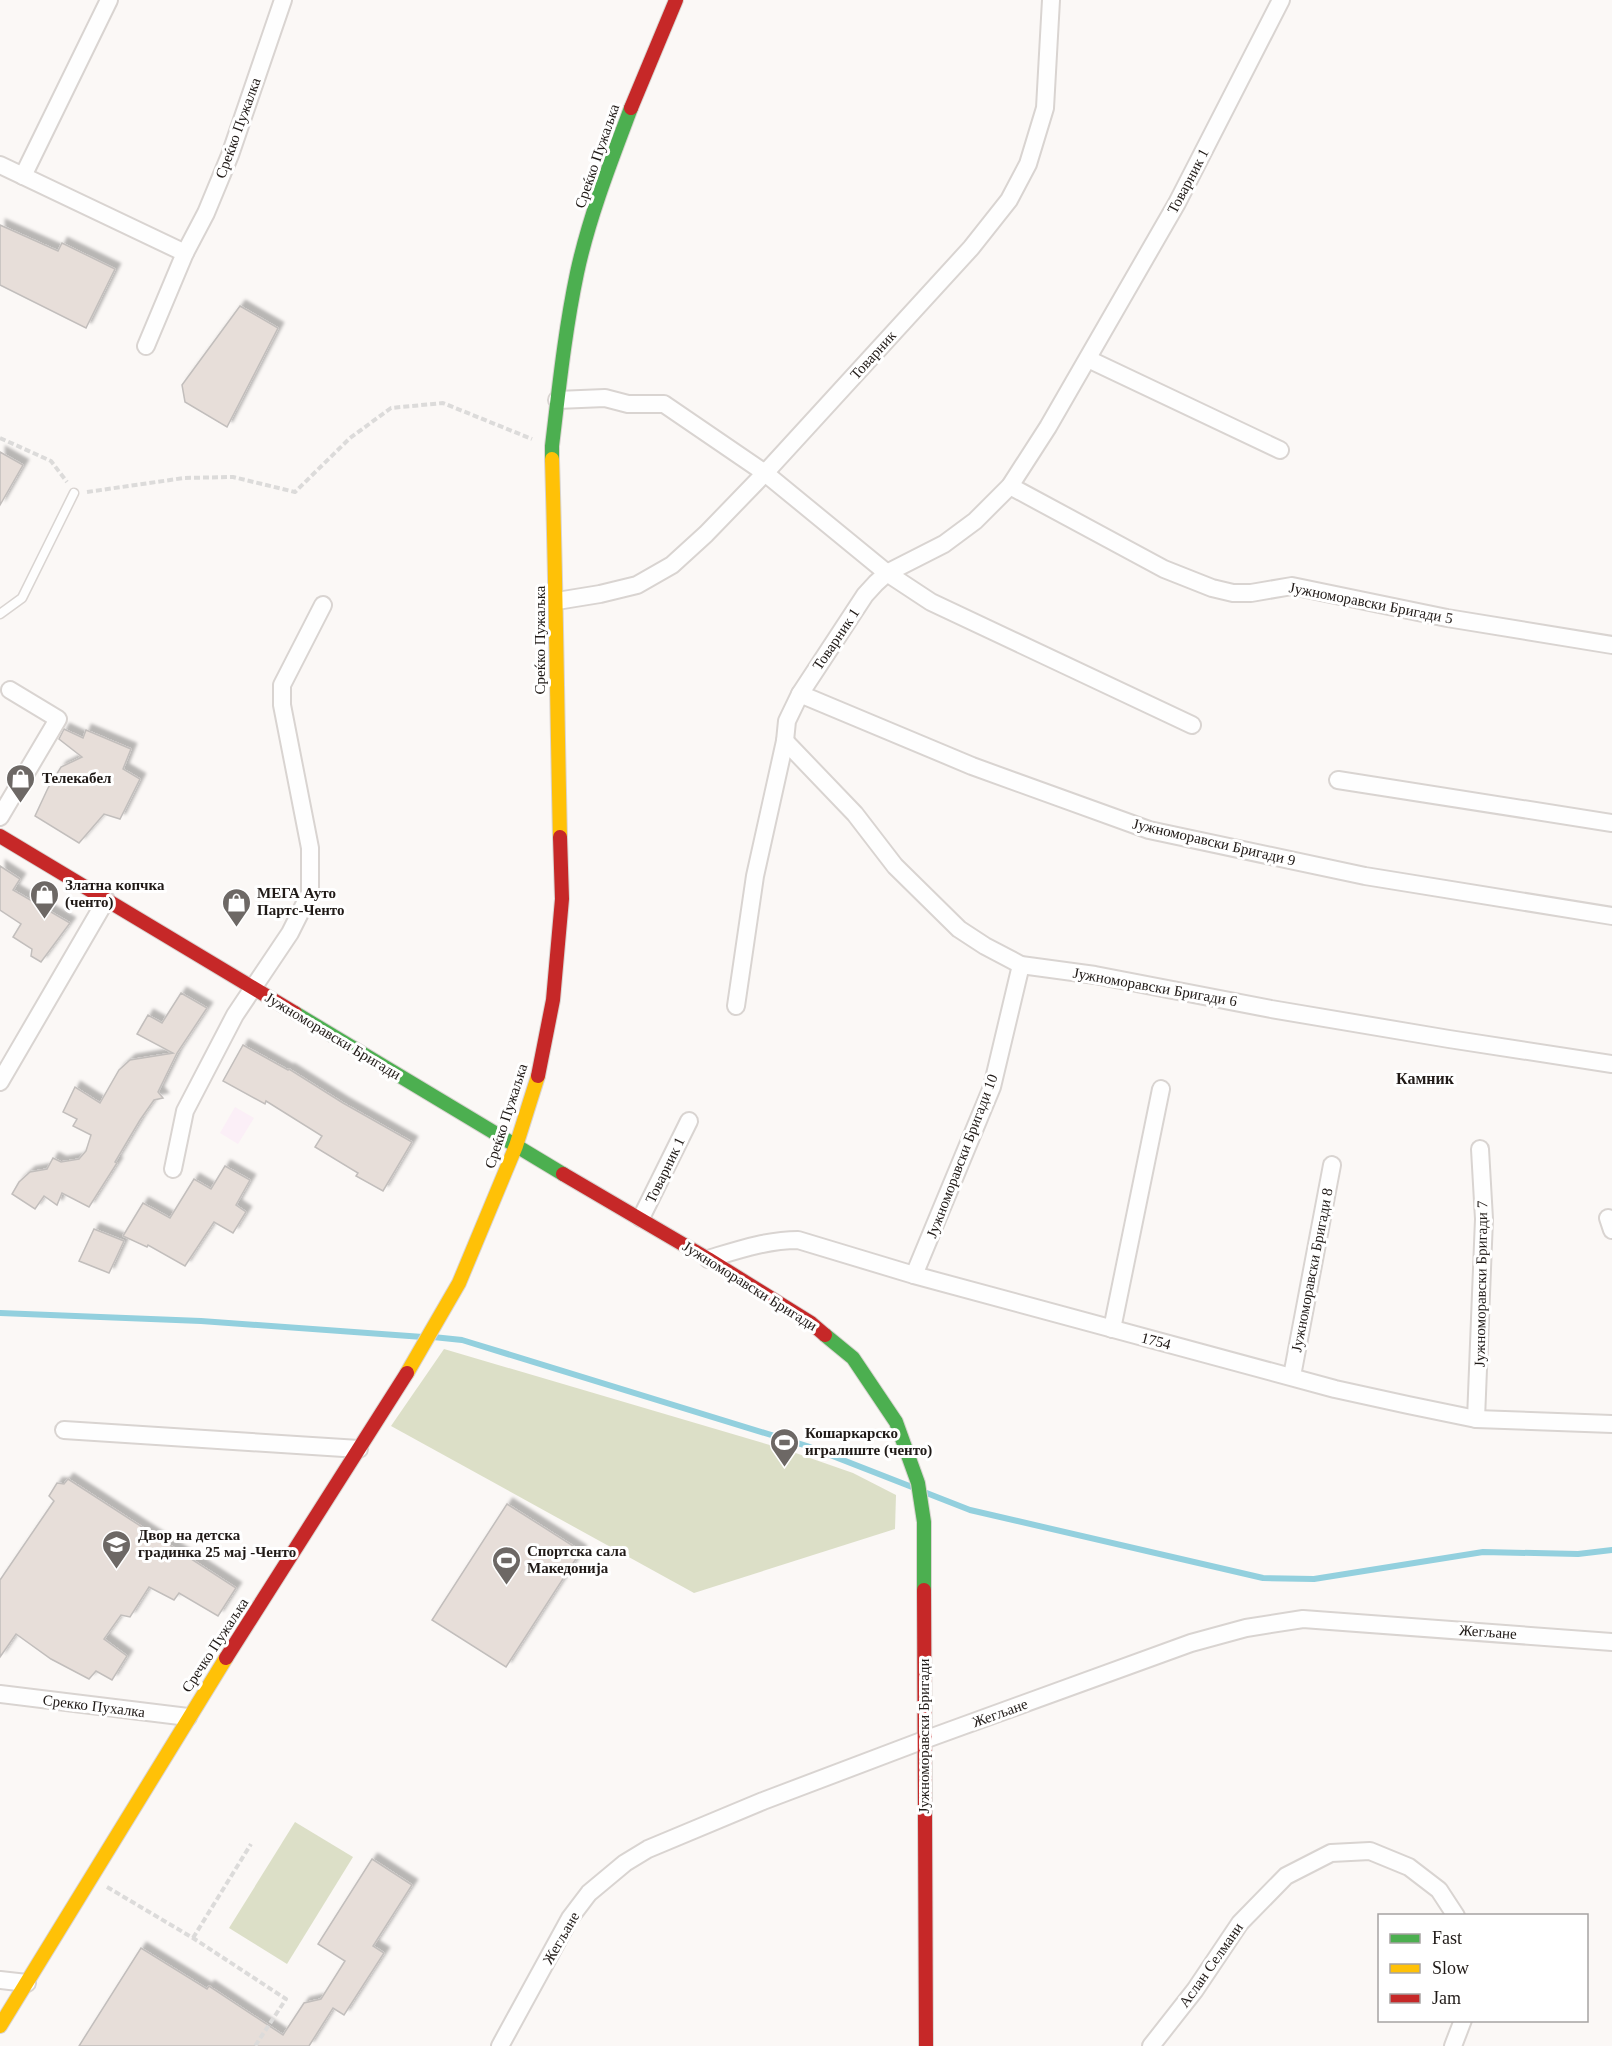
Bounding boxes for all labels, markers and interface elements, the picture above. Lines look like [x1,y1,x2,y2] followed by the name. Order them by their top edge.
[212,75,264,180] street label: Среќко Пужалка
[572,102,622,210] street label: Среќко Пужаљка
[1164,146,1212,216] street label: Товарник 1
[847,327,899,383] street label: Товарник
[1288,579,1454,627] street label: Јужноморавски Бригади 5
[532,585,548,695] street label: Среќко Пужаљка
[809,605,863,673] street label: Товарник 1
[5,762,37,804] shop icon: Телекабел
[42,770,112,786] place label: Телекабел
[1131,815,1297,869] street label: Јужноморавски Бригади 9
[65,877,165,911] place label: Златна копчка (ченто)
[28,878,60,920] shop icon: Златна копчка (ченто)
[257,885,345,918] place label: МЕГА Ауто Партс-Ченто
[220,886,252,928] shop icon: МЕГА Ауто Партс-Ченто
[1072,965,1239,1009] street label: Јужноморавски Бригади 6
[262,989,404,1083] street label: Јужноморавски Бригади
[482,1061,531,1170] street label: Среќко Пужаљка
[1396,1070,1455,1087] district label: Камник
[923,1072,1001,1240] street label: Јужноморавски Бригади 10
[642,1135,688,1205] street label: Товарник 1
[1288,1187,1336,1353] street label: Јужноморавски Бригади 8
[1472,1200,1490,1367] street label: Јужноморавски Бригади 7
[680,1238,820,1334] street label: Јужноморавски Бригади
[1139,1329,1173,1353] street label: 1754
[805,1425,932,1459] place label: Кошаркарско игралиште (ченто)
[768,1426,800,1468] sports icon: Кошаркарско игралиште (ченто)
[138,1527,296,1560] place label: Двор на детска градинка 25 мај -Ченто
[101,1528,133,1570] school or university icon: Двор на детска градинка 25 мај -Ченто
[527,1543,627,1576] place label: Спортска сала Македонија
[490,1544,522,1586] sports icon: Спортска сала Македонија
[179,1595,252,1695] street label: Сречко Пужаљка
[1459,1622,1518,1642] street label: Жегљане
[916,1658,932,1814] street label: Јужноморавски Бригади
[42,1692,146,1720] street label: Срекко Пухалка
[970,1695,1030,1730] street label: Жегљане
[540,1909,583,1967] street label: Жегљане
[1378,1914,1588,2022] legend
[1176,1920,1246,2010] street label: Аслан Селмани
[1432,1928,1462,1948] text: Fast
[1432,1958,1469,1978] text: Slow
[1432,1988,1461,2008] text: Jam

